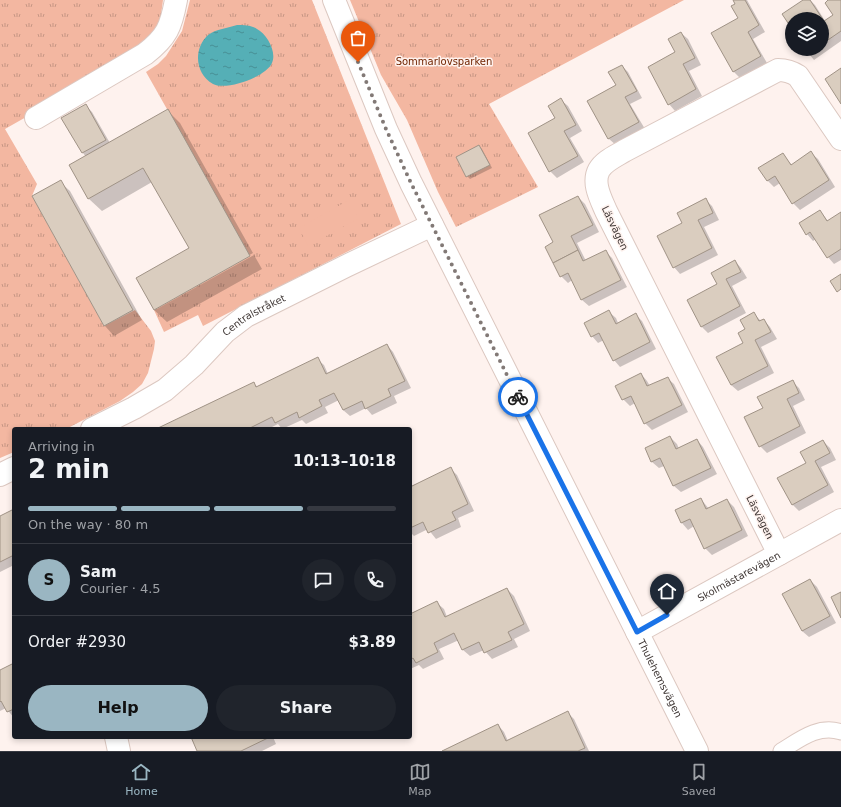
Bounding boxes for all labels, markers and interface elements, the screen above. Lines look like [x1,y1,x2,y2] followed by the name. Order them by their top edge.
[785,12,829,56] map controls
[785,12,829,56] button: layers
[341,21,375,62] pin
[347,27,369,49] icon: bag
[396,56,492,67] park label: Sommarlovsparken
[600,204,630,252] street label: Läsvägen
[220,292,287,338] street label: Centralstråket
[498,377,538,417] courier
[507,386,529,408] icon: bike
[28,439,95,454] text: Arriving in
[293,452,396,470] text: 10:13–10:18
[28,454,110,484] text: 2 min
[744,493,776,541] street label: Läsvägen
[28,517,148,532] text: On the way · 80 m
[695,549,782,603] street label: Skolmästarevägen
[302,559,344,601] button: chat
[354,559,396,601] button: phone
[80,563,117,581] text: Sam
[44,571,54,589] text: S
[650,574,684,615] pin
[656,580,678,602] icon: home
[80,581,161,596] text: Courier · 4.5
[28,633,126,651] text: Order #2930
[349,633,396,651] text: $3.89
[636,636,685,719] street label: Thulehemsvägen
[28,685,208,731] button: Help
[216,685,396,731] button: Share
[125,761,158,798] tab: Home
[408,761,431,798] tab: Map
[682,761,716,798] tab: Saved

